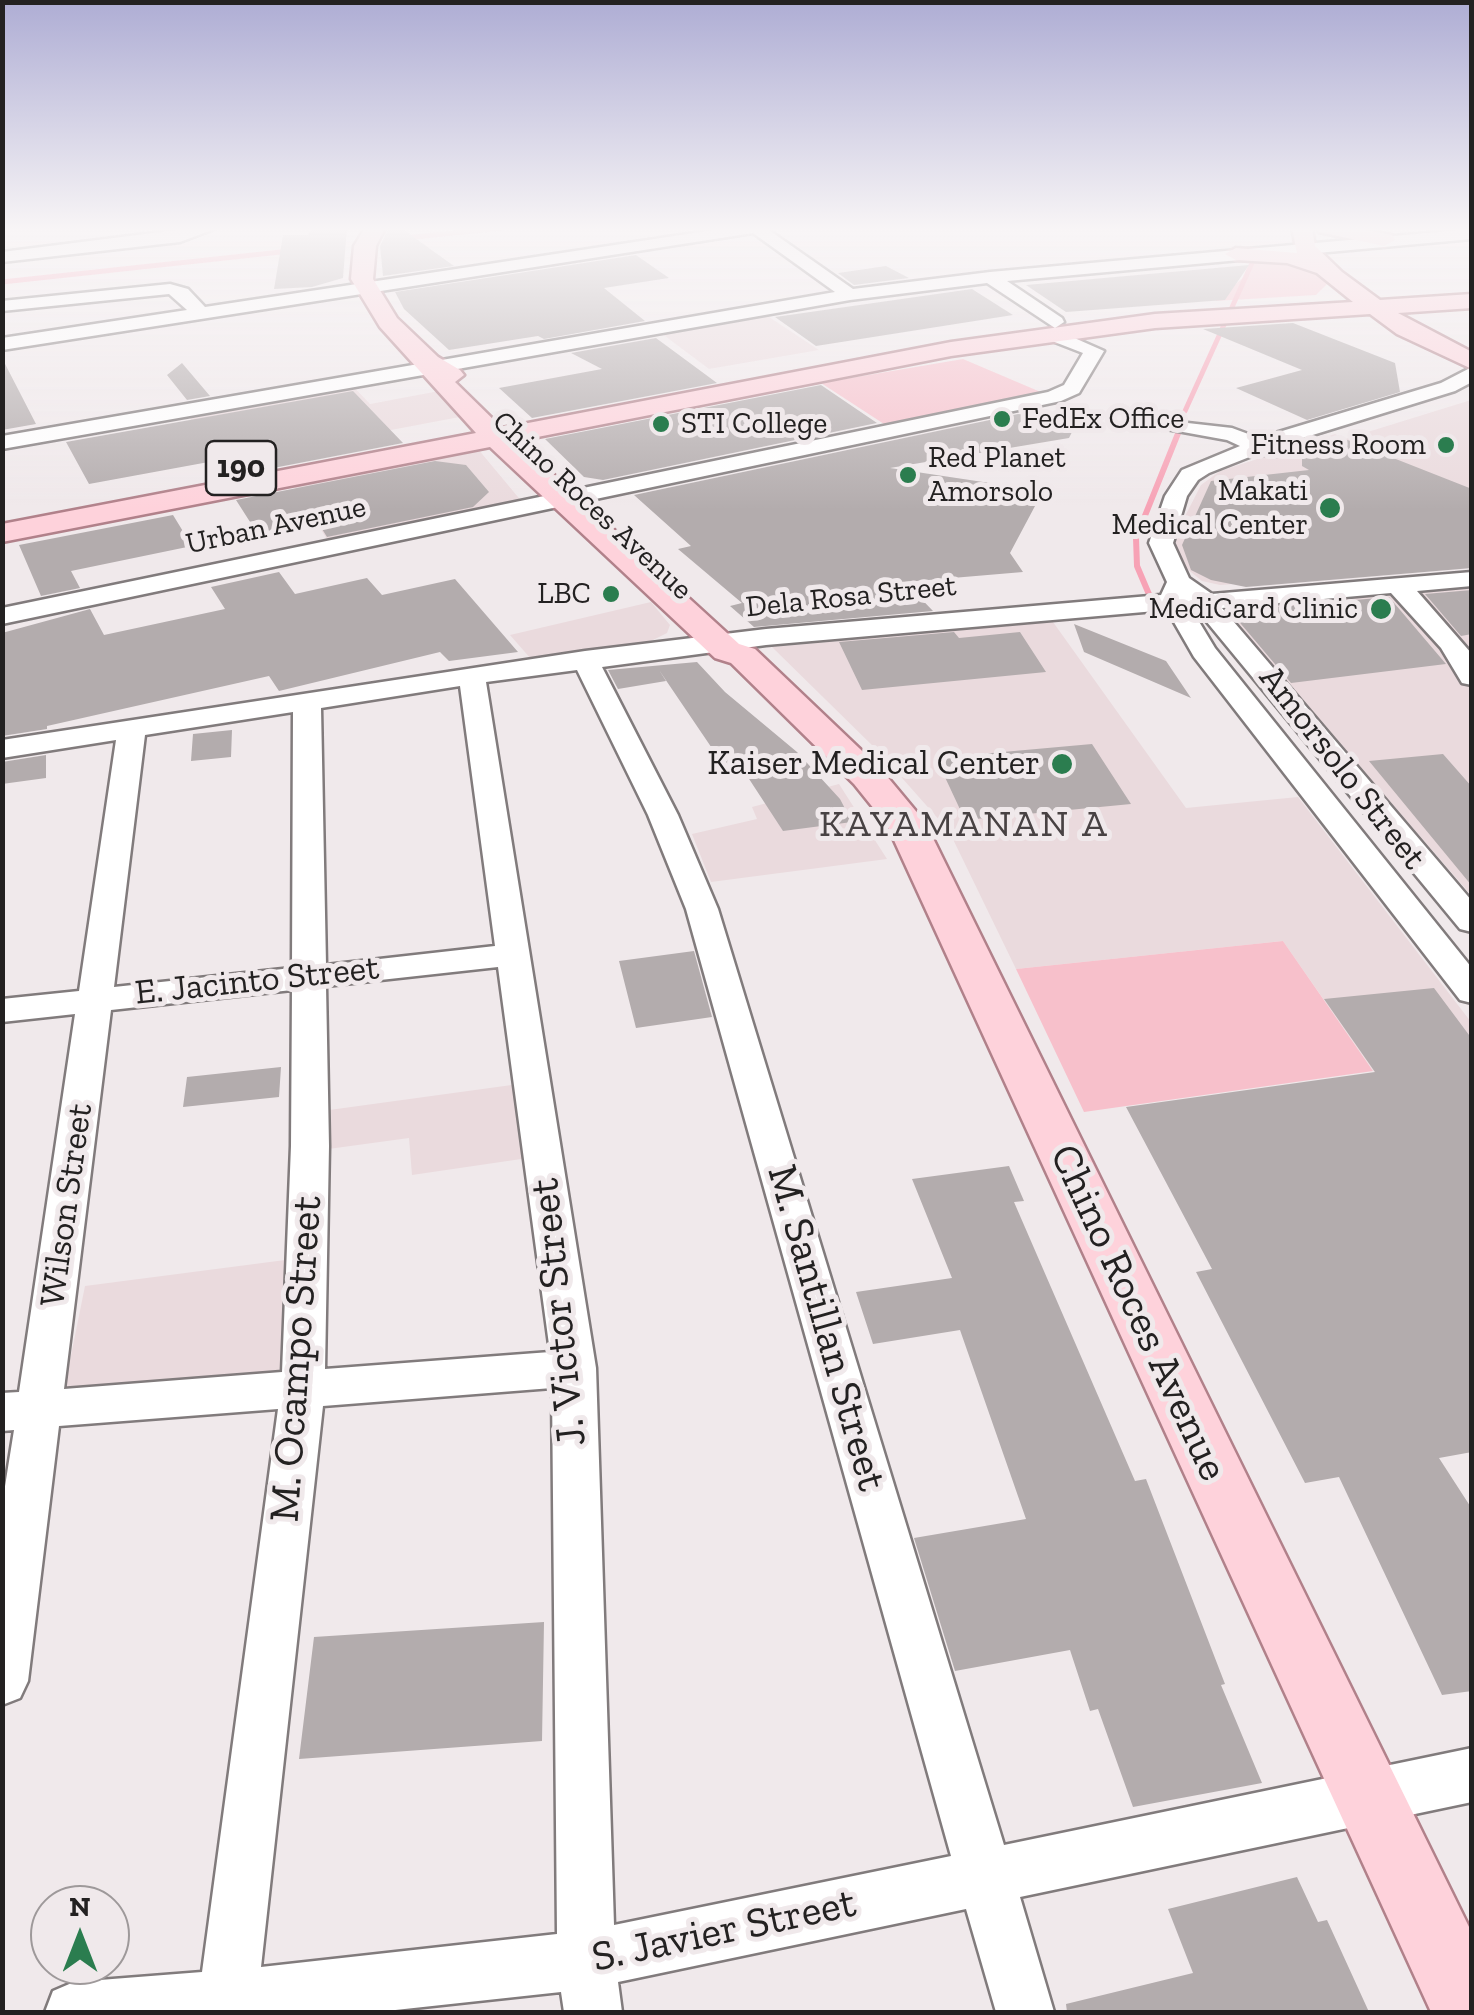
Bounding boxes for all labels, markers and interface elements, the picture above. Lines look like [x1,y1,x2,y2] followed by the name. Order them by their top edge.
[1022,401,1184,437] place label: FedEx Office
[484,404,700,608] street label: Chino Roces Avenue
[681,406,827,442] place label: STI College
[991,408,1013,430] marker: FedEx Office
[650,413,672,435] marker: STI College
[1251,427,1426,463] place label: Fitness Room
[1435,434,1457,456] marker: Fitness Room
[928,440,1066,510] place label: Red Planet Amorsolo
[206,441,276,495] road number: 190
[897,464,919,486] marker: Red Planet Amorsolo
[1112,473,1308,544] place label: Makati Medical Center
[183,489,369,563] street label: Urban Avenue
[1317,495,1343,521] marker: Makati Medical Center
[744,568,958,626] street label: Dela Rosa Street
[537,576,591,612] place label: LBC
[600,583,622,605] marker: LBC
[1149,591,1358,627] place label: MediCard Clinic
[1368,596,1394,622] marker: MediCard Clinic
[1250,658,1434,878] street label: Amorsolo Street
[707,743,1040,785] place label: Kaiser Medical Center
[1049,751,1075,777] marker: Kaiser Medical Center
[819,802,1109,848] district label: KAYAMANAN A
[133,947,381,1015] street label: E. Jacinto Street
[32,1101,102,1309] street label: Wilson Street
[1038,1137,1238,1489] street label: Chino Roces Avenue
[755,1159,897,1497] street label: M. Santillan Street
[520,1176,598,1448] street label: J. Victor Street
[260,1194,334,1524] street label: M. Ocampo Street
[587,1878,861,1984] street label: S. Javier Street
[30,1885,130,1985] north arrow
[69,1890,91,1923] text: N

